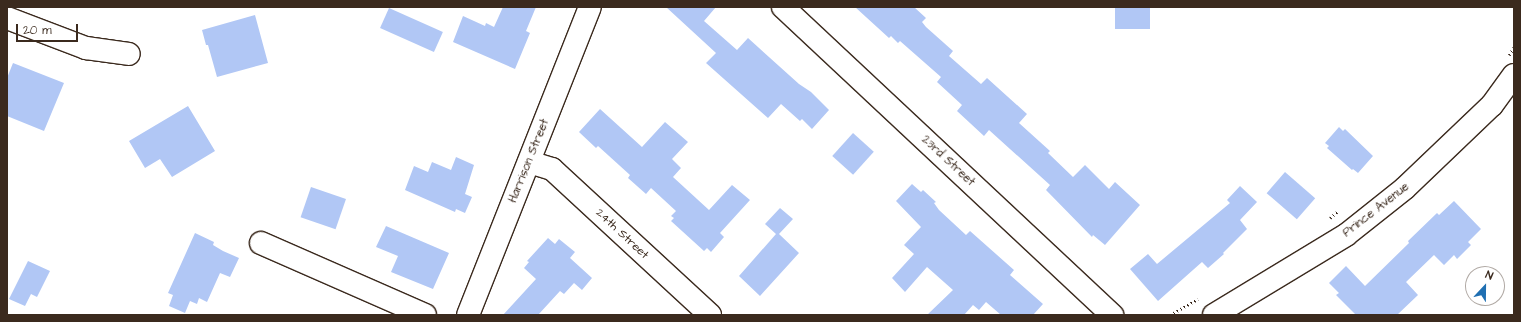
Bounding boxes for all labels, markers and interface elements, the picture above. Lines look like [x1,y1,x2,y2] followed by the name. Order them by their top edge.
[18,16,80,42] scale bar
[23,22,52,39] text: 20 m
[506,117,552,205] street label: Harrison Street
[918,133,978,189] street label: 23rd Street
[1340,180,1412,240] street label: Prince Avenue
[592,206,652,262] street label: 24th Street
[1465,266,1505,306] north arrow
[1483,267,1495,284] text: N

